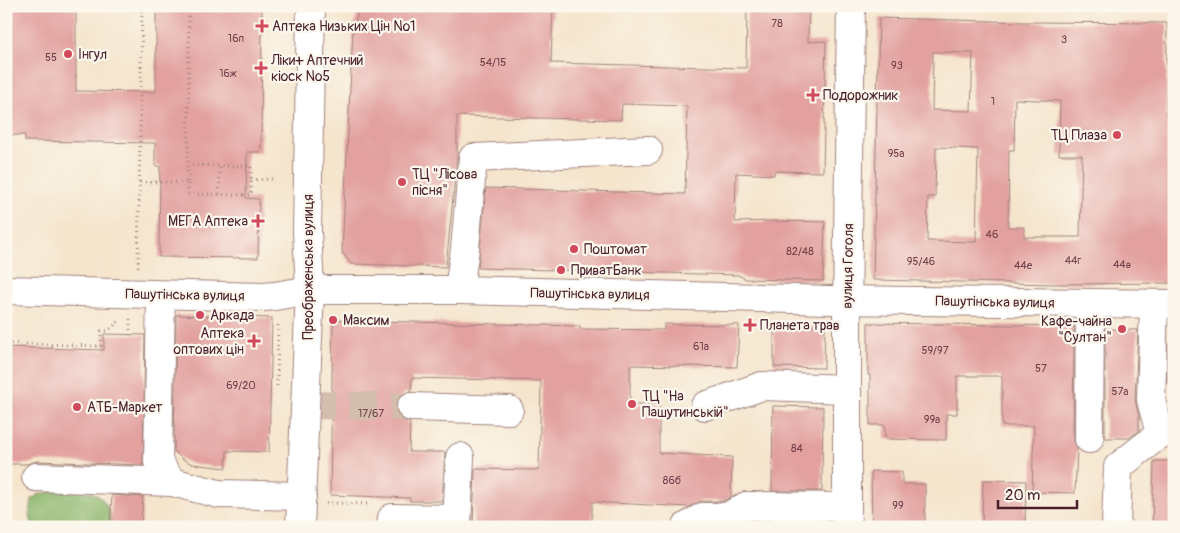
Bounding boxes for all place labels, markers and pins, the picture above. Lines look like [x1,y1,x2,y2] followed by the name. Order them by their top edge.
[272,18,416,35] place label: Аптека Низьких Цін №1
[256,20,268,32] marker: Аптека Низьких Цін №1
[78,46,107,63] place label: Інгул
[62,48,74,60] marker: Інгул
[270,52,363,85] place label: Ліки+ Аптечний кіоск №5
[255,62,267,74] marker: Ліки+ Аптечний кіоск №5
[823,87,898,104] place label: Подорожник
[807,89,819,101] marker: Подорожник
[1051,127,1107,144] place label: ТЦ Плаза
[1111,129,1123,141] marker: ТЦ Плаза
[412,166,477,199] place label: ТЦ "Лісова пісня"
[396,176,408,188] marker: ТЦ "Лісова пісня"
[168,213,248,230] place label: МЕГА Аптека
[252,215,264,227] marker: МЕГА Аптека
[584,241,647,258] place label: Поштомат
[568,243,580,255] marker: Поштомат
[571,262,642,279] place label: ПриватБанк
[555,264,567,276] marker: ПриватБанк
[210,307,254,324] place label: Аркада
[194,309,206,321] marker: Аркада
[343,312,389,329] place label: Максим
[1041,313,1112,346] place label: Кафе-чайна "Султан"
[327,314,339,326] marker: Максим
[760,317,840,334] place label: Планета трав
[744,319,756,331] marker: Планета трав
[1116,323,1128,335] marker: Кафе-чайна "Султан"
[173,325,244,358] place label: Аптека оптових цін
[248,335,260,347] marker: Аптека оптових цін
[642,388,729,421] place label: ТЦ "На Пашутинській"
[626,398,638,410] marker: ТЦ "На Пашутинській"
[87,399,163,416] place label: АТБ-Маркет
[71,401,83,413] marker: АТБ-Маркет

